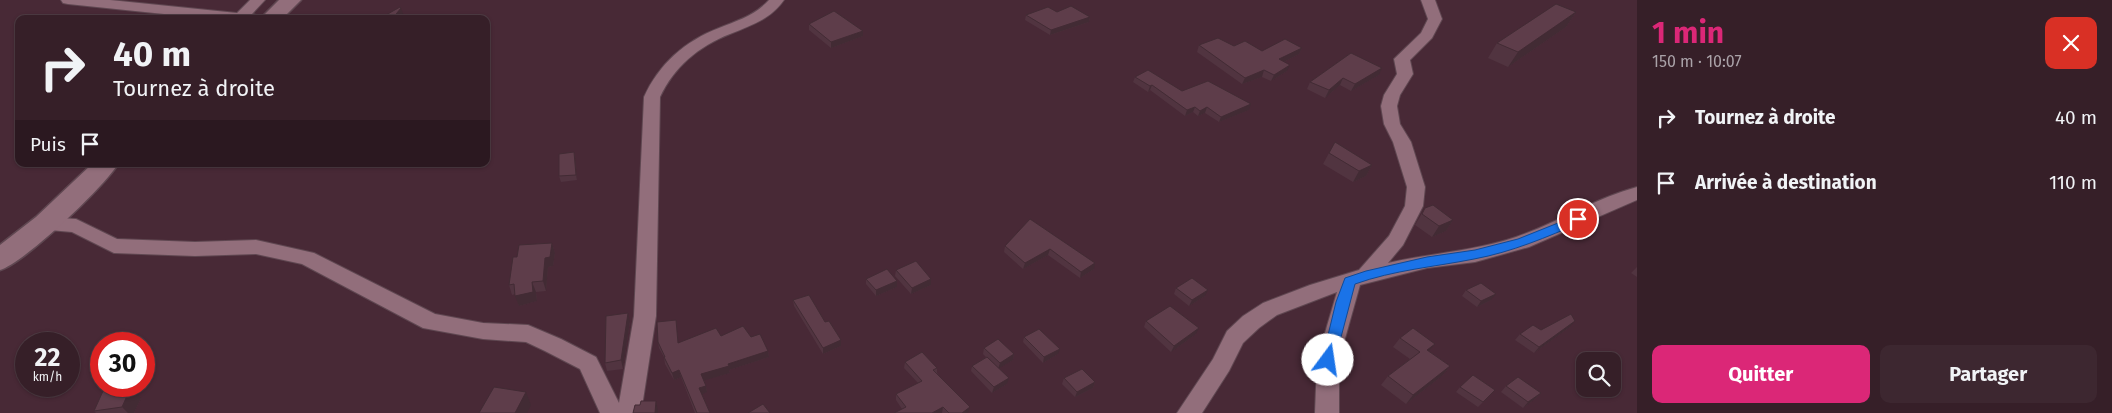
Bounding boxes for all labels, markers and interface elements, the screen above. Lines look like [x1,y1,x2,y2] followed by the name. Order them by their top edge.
[1652,15,1724,51] text: 1 min
[2045,17,2097,69] button: close
[113,33,191,75] text: 40 m
[30,35,95,100] icon: right
[1652,52,1742,71] text: 150 m · 10:07
[113,75,275,102] text: Tournez à droite
[1652,104,1680,132] icon: right
[1695,106,1836,129] text: Tournez à droite
[2055,106,2097,129] text: 40 m
[76,130,104,158] icon: arrive
[30,133,66,156] text: Puis
[1652,169,1680,197] icon: arrive
[1695,171,1877,194] text: Arrivée à destination
[2049,171,2097,194] text: 110 m
[1557,198,1599,240] pin
[1564,205,1592,233] icon: arrive
[90,332,155,397] speed limit sign: 30
[1301,333,1353,385] position arrow
[35,343,60,373] text: 22
[1652,345,1870,403] button: Quitter
[1880,345,2097,403] button: Partager
[1576,352,1621,397] map controls
[1576,352,1621,397] button: search
[33,370,62,384] text: km/h

